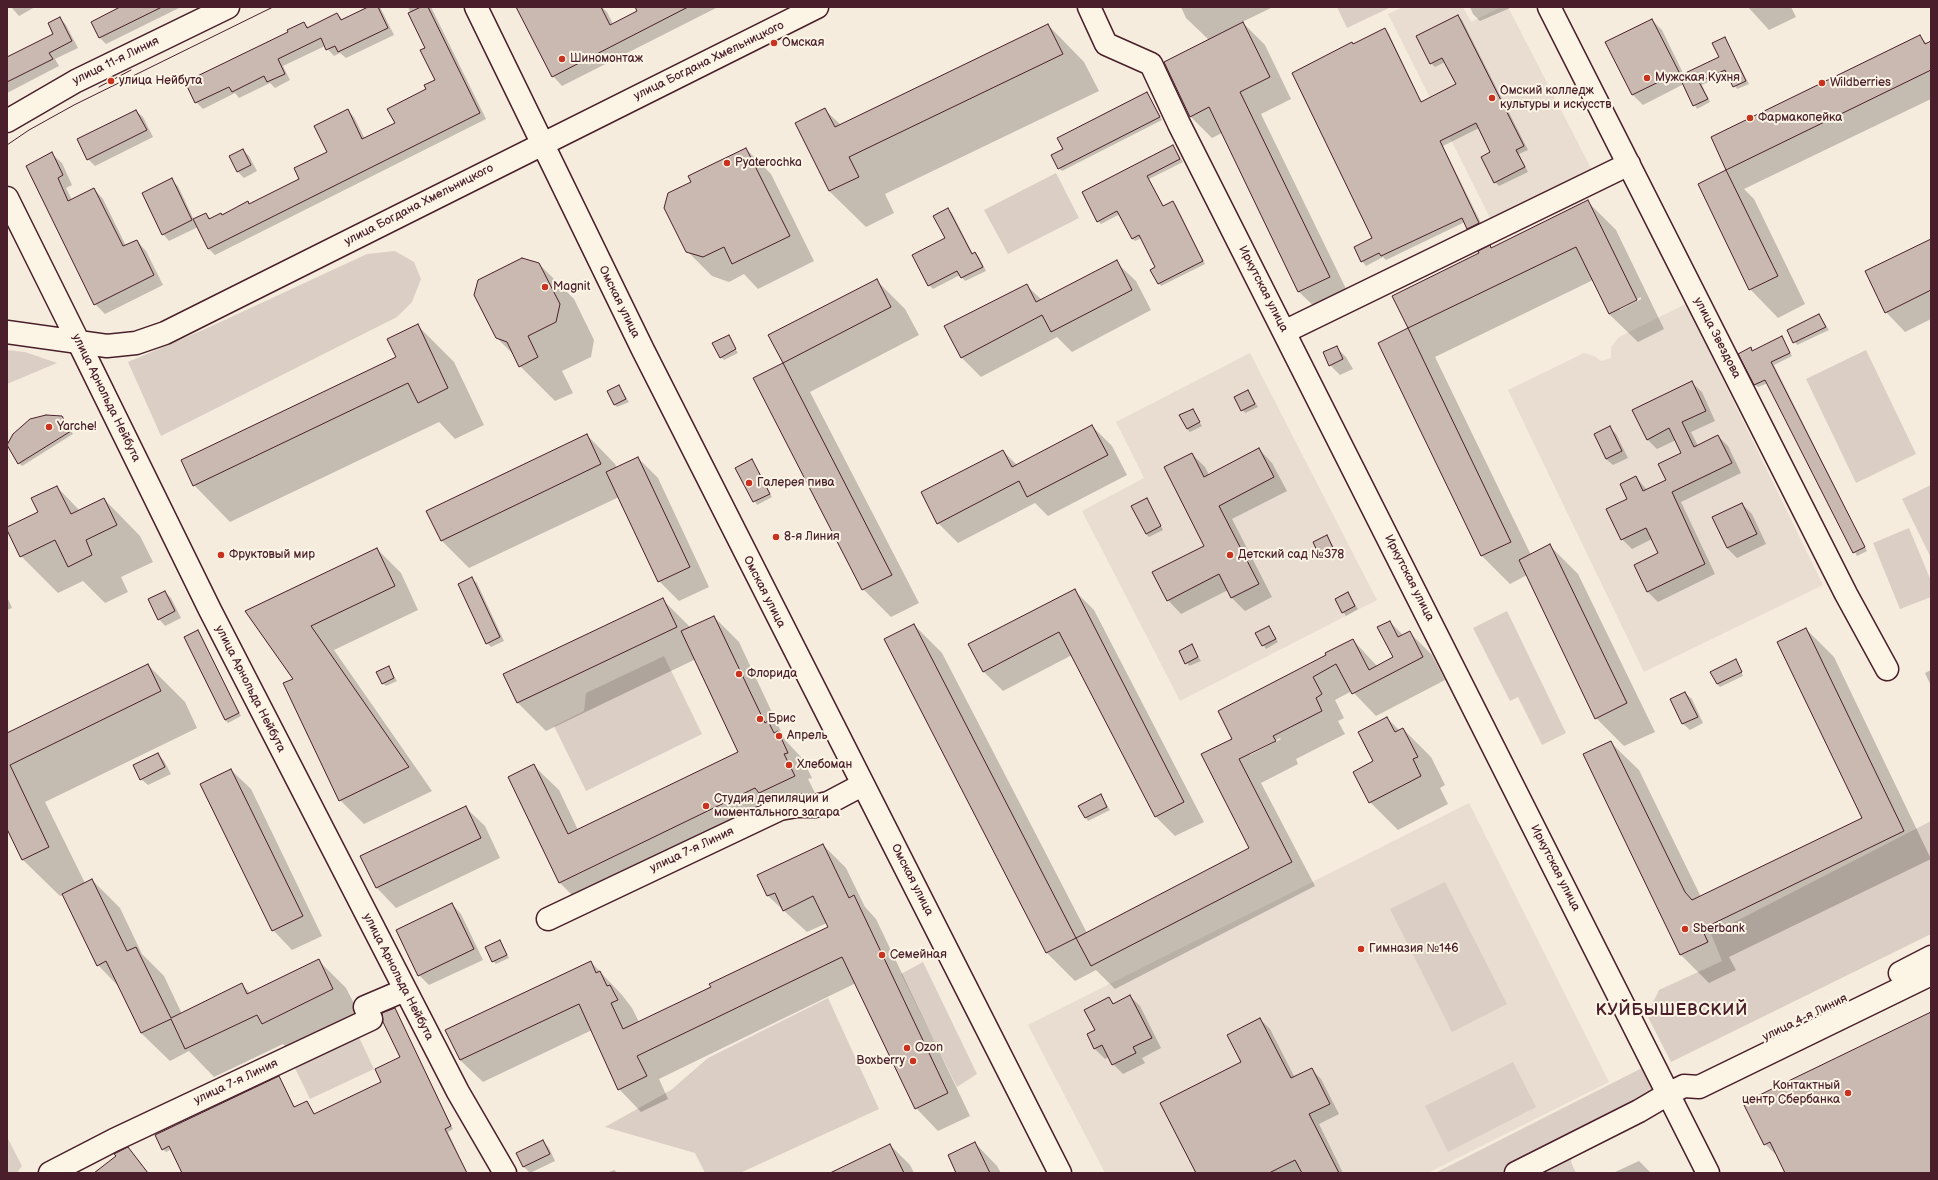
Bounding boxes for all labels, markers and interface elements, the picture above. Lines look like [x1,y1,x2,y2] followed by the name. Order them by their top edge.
[631,18,787,104] street label: улица Богдана Хмельницкого
[70,34,162,88] street label: улица 11-я Линия
[782,36,824,50] place label: Омская
[769,38,779,48] marker: Омская
[570,52,643,66] place label: Шиномонтаж
[557,54,567,64] marker: Шиномонтаж
[1655,71,1740,85] place label: Мужская Кухня
[1642,73,1652,83] marker: Мужская Кухня
[119,74,202,88] place label: улица Нейбута
[106,76,116,86] marker: улица Нейбута
[1830,76,1891,90] place label: Wildberries
[1817,78,1827,88] marker: Wildberries
[1500,84,1611,112] place label: Омский колледж культуры и искусств
[1487,93,1497,103] marker: Омский колледж культуры и искусств
[1758,111,1842,125] place label: Фармакопейка
[1745,113,1755,123] marker: Фармакопейка
[735,156,802,170] place label: Pyaterochka
[722,158,732,168] marker: Pyaterochka
[342,161,496,249] street label: улица Богдана Хмельницкого
[1235,243,1291,335] street label: Иркутская улица
[595,263,643,341] street label: Омская улица
[553,280,590,294] place label: Magnit
[540,282,550,292] marker: Magnit
[1690,295,1744,381] street label: улица Звездова
[69,332,143,464] street label: улица Арнольда Нейбута
[57,420,97,434] place label: Yarche!
[44,422,54,432] marker: Yarche!
[757,476,835,490] place label: Галерея пива
[744,478,754,488] marker: Галерея пива
[784,530,840,544] place label: 8-я Линия
[771,532,781,542] marker: 8-я Линия
[1381,532,1437,624] street label: Иркутская улица
[229,548,315,562] place label: Фруктовый мир
[1238,548,1344,562] place label: Детский сад №378
[216,550,226,560] marker: Фруктовый мир
[1225,550,1235,560] marker: Детский сад №378
[740,554,788,630] street label: Омская улица
[212,623,288,755] street label: улица Арнольда Нейбута
[747,667,797,681] place label: Флорида
[734,669,744,679] marker: Флорида
[768,712,796,726] place label: Брис
[755,714,765,724] marker: Брис
[787,729,827,743] place label: Апрель
[774,731,784,741] marker: Апрель
[797,758,852,772] place label: Хлебоман
[784,760,794,770] marker: Хлебоман
[714,792,840,820] place label: Студия депиляции и моментального загара
[701,801,711,811] marker: Студия депиляции и моментального загара
[1527,822,1583,914] street label: Иркутская улица
[648,824,736,876] street label: улица 7-я Линия
[888,842,936,918] street label: Омская улица
[360,911,436,1043] street label: улица Арнольда Нейбута
[1693,922,1745,936] place label: Sberbank
[1680,924,1690,934] marker: Sberbank
[1369,942,1459,956] place label: Гимназия №146
[1356,944,1366,954] marker: Гимназия №146
[890,948,947,962] place label: Семейная
[877,950,887,960] marker: Семейная
[1760,991,1850,1045] street label: улица 4-я Линия
[1596,1001,1748,1021] district label: КУЙБЫШЕВСКИЙ
[915,1041,943,1055] place label: Ozon
[902,1043,912,1053] marker: Ozon
[856,1054,905,1068] place label: Boxberry
[192,1056,280,1108] street label: улица 7-я Линия
[908,1056,918,1066] marker: Boxberry
[1742,1079,1840,1107] place label: Контактный центр Сбербанка
[1843,1088,1853,1098] marker: Контактный центр Сбербанка

